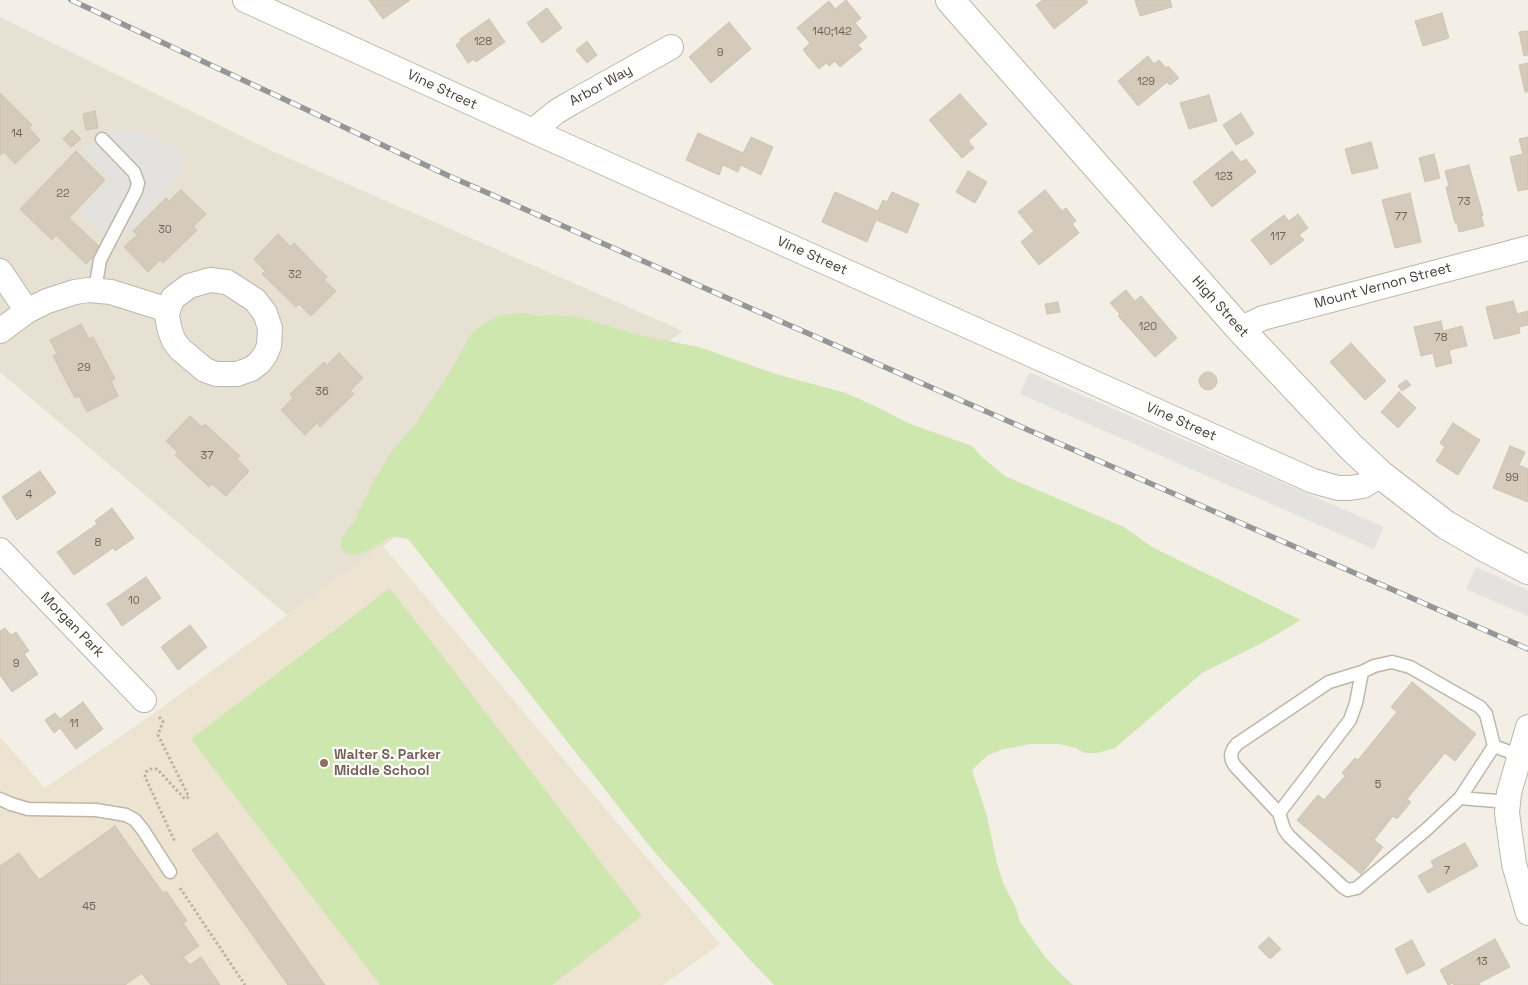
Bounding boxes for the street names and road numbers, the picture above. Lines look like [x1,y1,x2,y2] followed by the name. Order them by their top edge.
[567,62,635,110] street label: Arbor Way
[404,66,480,114] street label: Vine Street
[774,233,850,279] street label: Vine Street
[1312,260,1454,312] street label: Mount Vernon Street
[1188,273,1252,341] street label: High Street
[1143,399,1219,445] street label: Vine Street
[37,589,107,661] street label: Morgan Park

